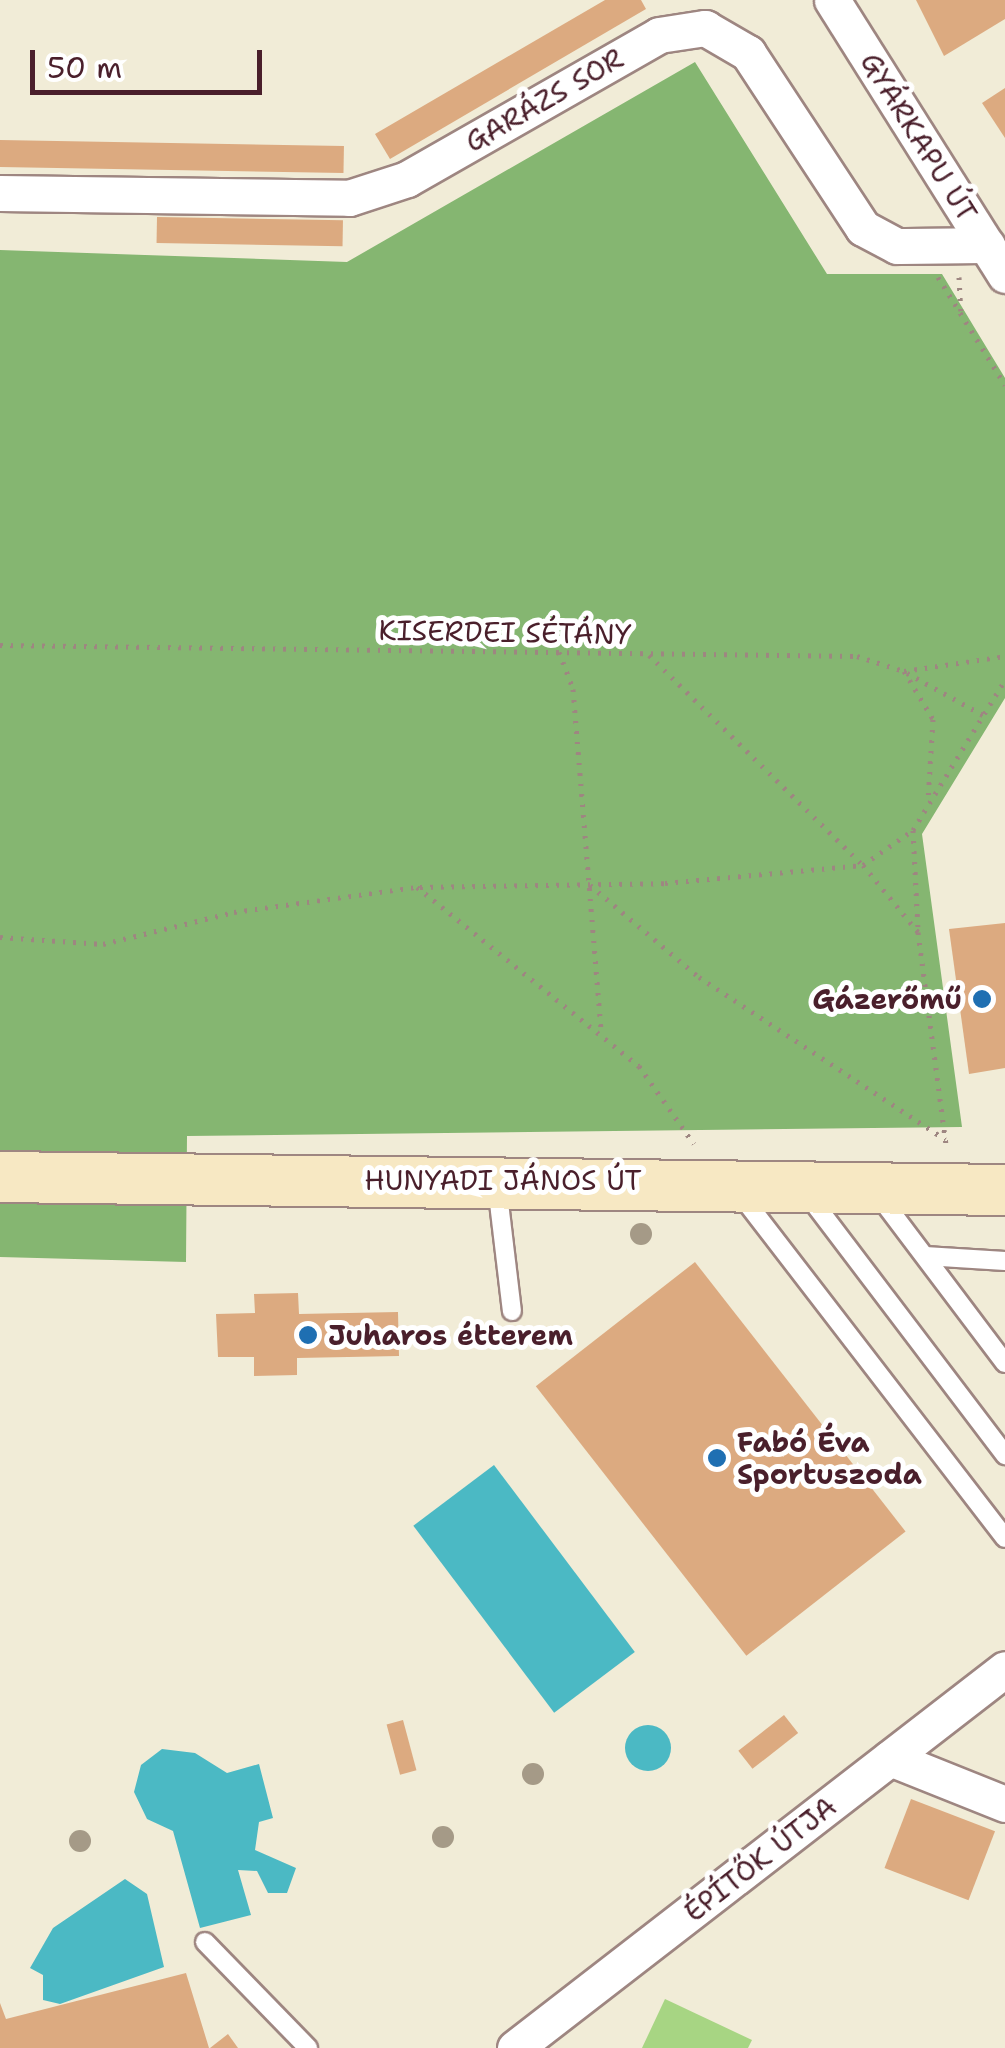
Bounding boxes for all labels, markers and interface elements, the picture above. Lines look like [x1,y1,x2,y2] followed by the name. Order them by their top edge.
[35,30,268,92] scale bar
[459,41,629,159] street label: GARÁZS SOR
[854,46,984,228] street label: GYÁRKAPU ÚT
[47,47,122,88] text: 50 m
[378,613,632,651] street label: KISERDEI SÉTÁNY
[812,982,962,1016] place label: Gázerőmű
[971,988,993,1010] marker: Gázerőmű
[364,1163,642,1197] street label: HUNYADI JÁNOS ÚT
[328,1318,573,1352] place label: Juharos étterem
[297,1324,319,1346] marker: Juharos étterem
[737,1425,922,1491] place label: Fabó Éva Sportuszoda
[706,1447,728,1469] marker: Fabó Éva Sportuszoda
[677,1789,843,1929] street label: ÉPÍTŐK ÚTJA

